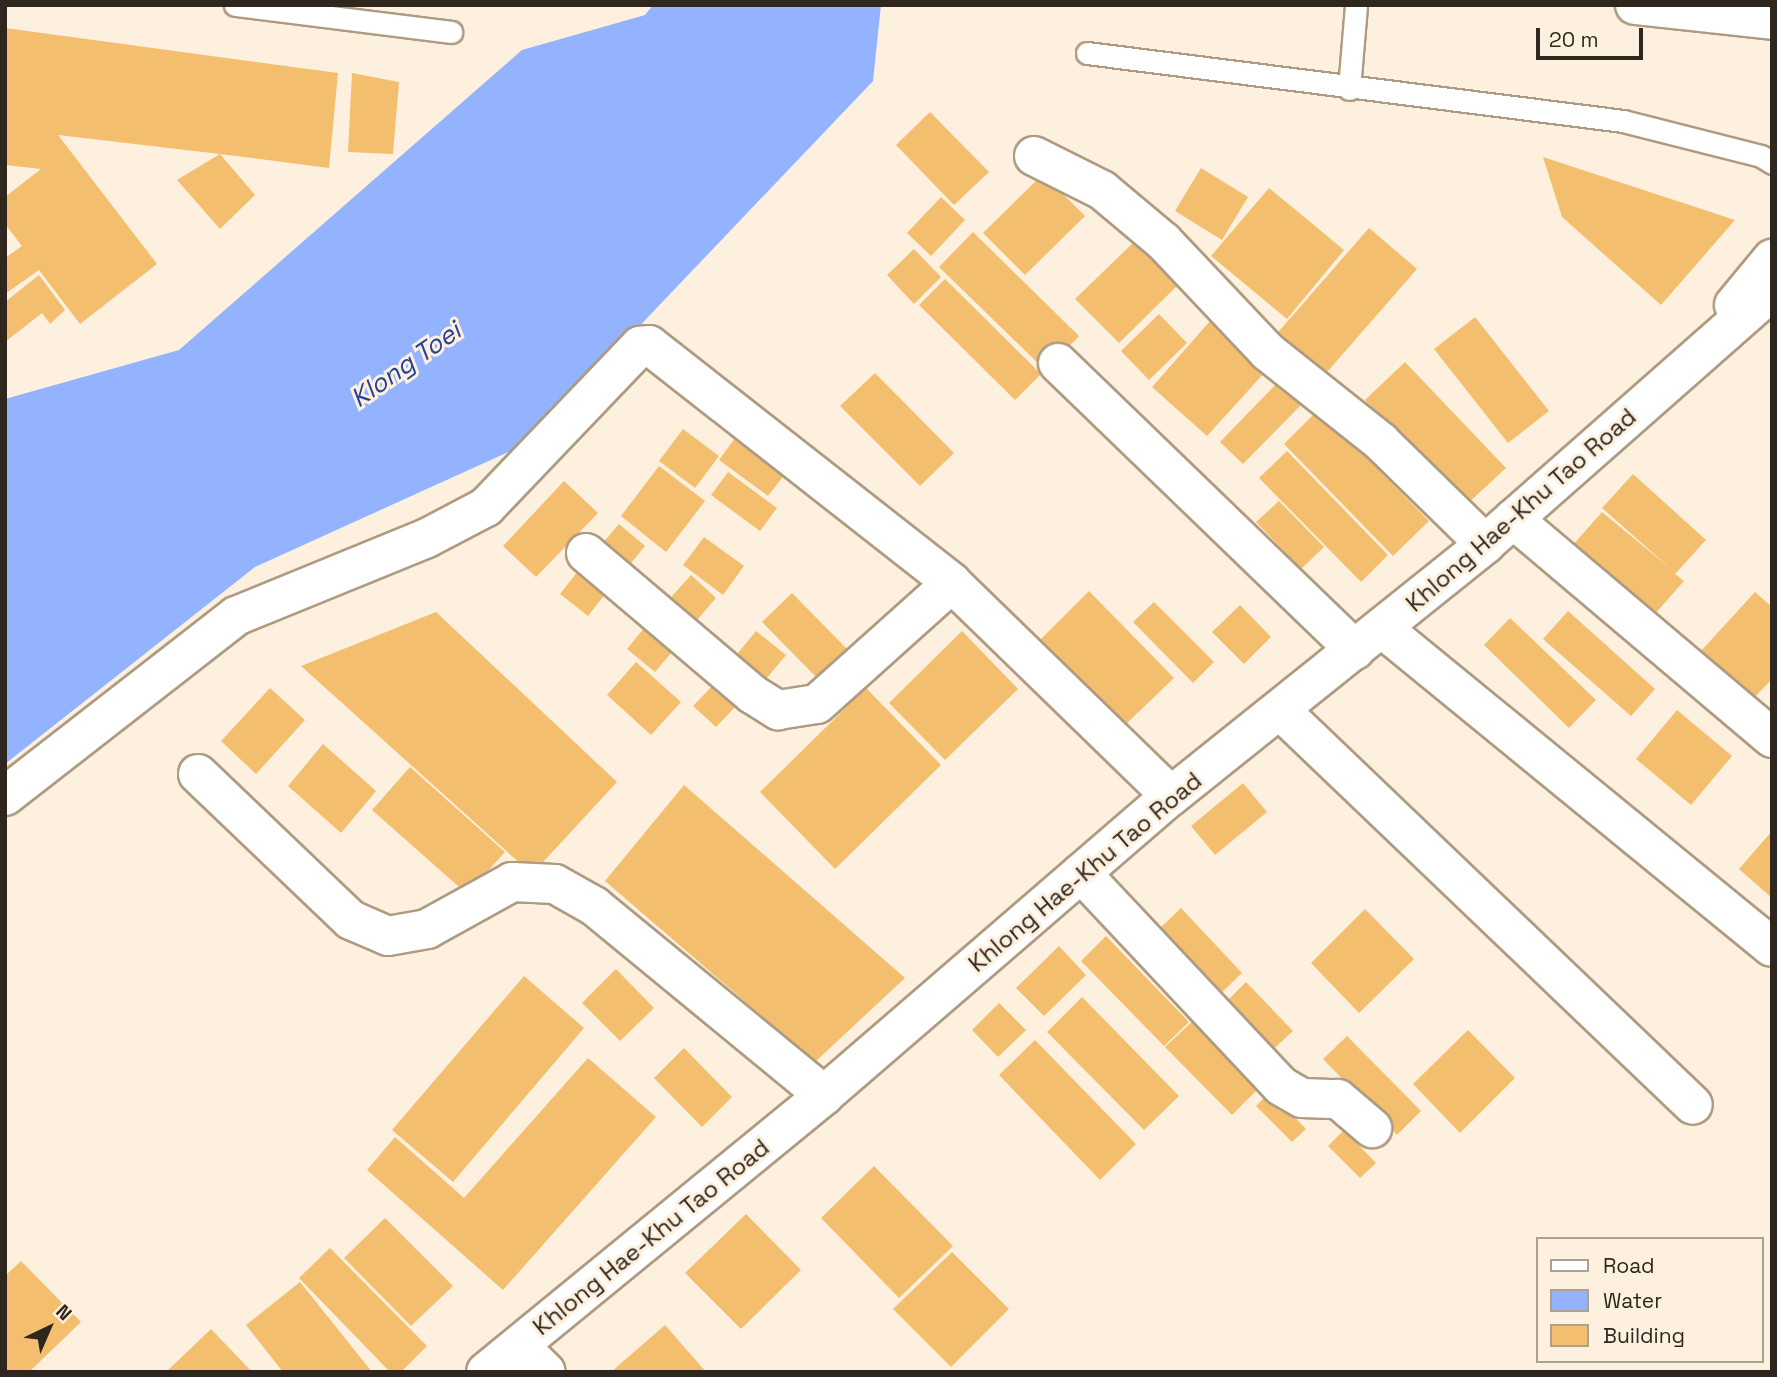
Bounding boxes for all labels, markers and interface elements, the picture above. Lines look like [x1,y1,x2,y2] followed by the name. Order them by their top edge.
[1539,14,1646,58] scale bar
[1549,26,1599,53] text: 20 m
[345,315,467,415] water label: Klong Toei
[1400,402,1642,618] street label: Khlong Hae-Khu Tao Road
[962,766,1208,978] street label: Khlong Hae-Khu Tao Road
[527,1133,775,1341] street label: Khlong Hae-Khu Tao Road
[1536,1237,1763,1363] legend
[1603,1252,1655,1279] text: Road
[1603,1287,1662,1314] text: Water
[14,1293,84,1363] north arrow
[51,1299,77,1326] text: N
[1603,1322,1685,1349] text: Building

